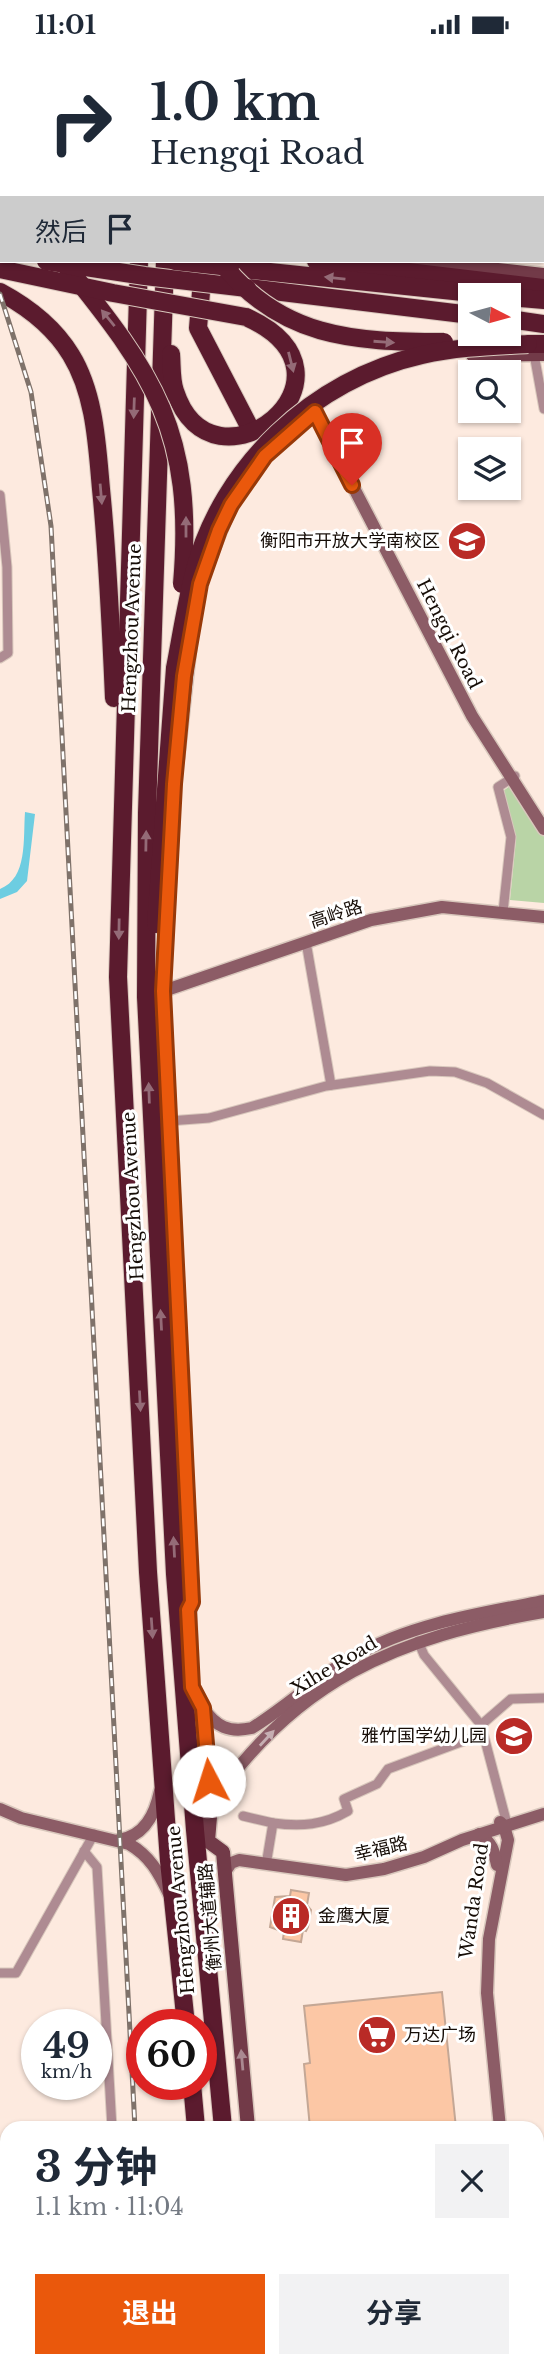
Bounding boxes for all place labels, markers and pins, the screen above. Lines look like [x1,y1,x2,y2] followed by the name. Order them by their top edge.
[322,413,382,485] pin
[446,520,488,562] school or university icon: 衡阳市开放大学南校区
[260,530,440,552] place label: 衡阳市开放大学南校区
[493,1715,535,1757] school or university icon: 雅竹国学幼儿园
[361,1725,487,1747] place label: 雅竹国学幼儿园
[270,1895,312,1937] building icon: 金鹰大厦
[318,1905,390,1927] place label: 金鹰大厦
[356,2014,398,2056] supermarket icon: 万达广场
[404,2024,476,2046] place label: 万达广场

